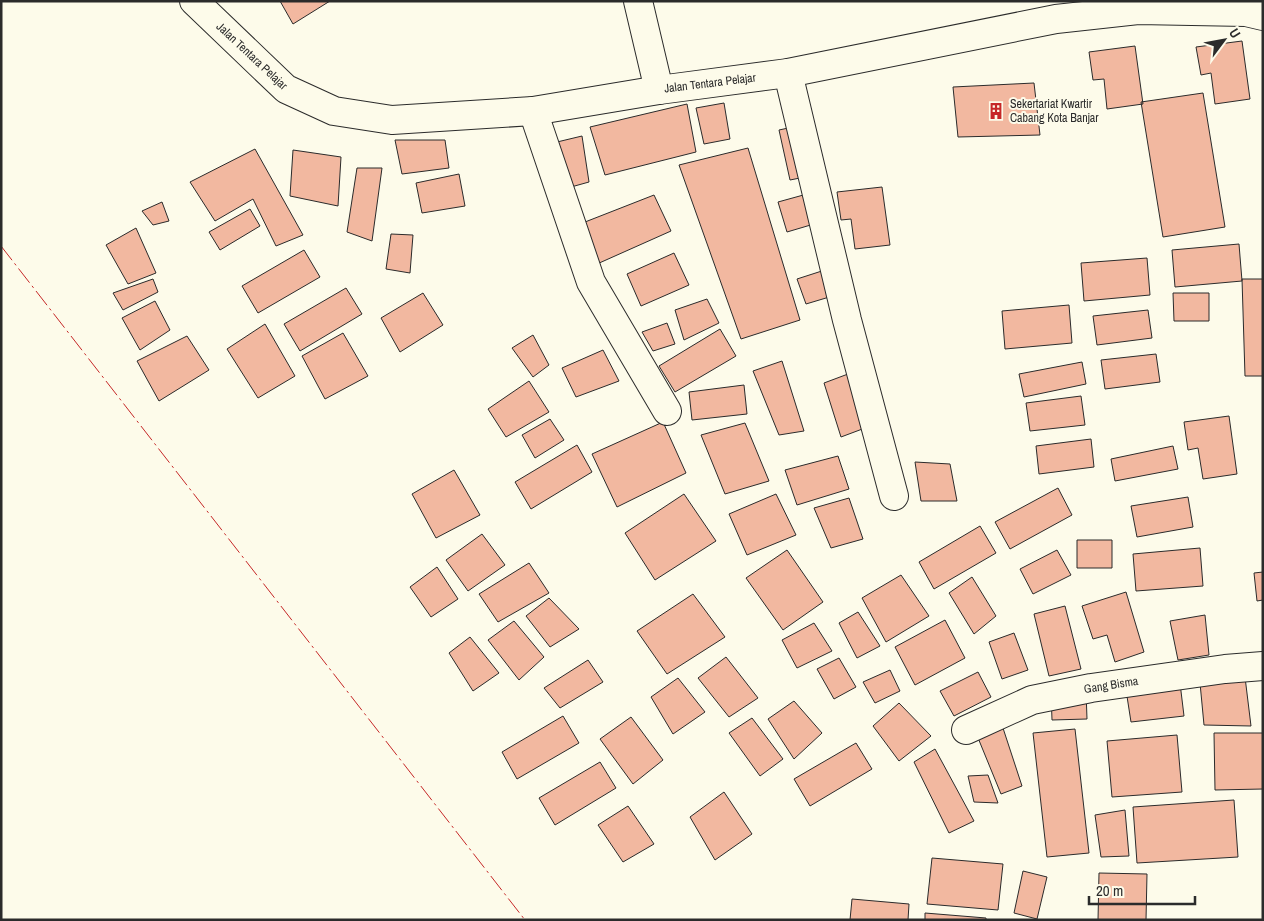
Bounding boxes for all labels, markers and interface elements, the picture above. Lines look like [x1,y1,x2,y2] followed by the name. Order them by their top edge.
[1199,15,1249,65] north arrow
[213,19,292,94] street label: Jalan Tentara Pelajar
[1225,25,1245,41] text: U
[663,69,757,97] street label: Jalan Tentara Pelajar
[1010,96,1099,126] place label: Sekertariat Kwartir Cabang Kota Banjar
[986,101,1006,121] building icon: Sekertariat Kwartir Cabang Kota Banjar
[1083,673,1140,697] street label: Gang Bisma
[1089,874,1195,906] scale bar
[1096,880,1123,901] text: 20 m

